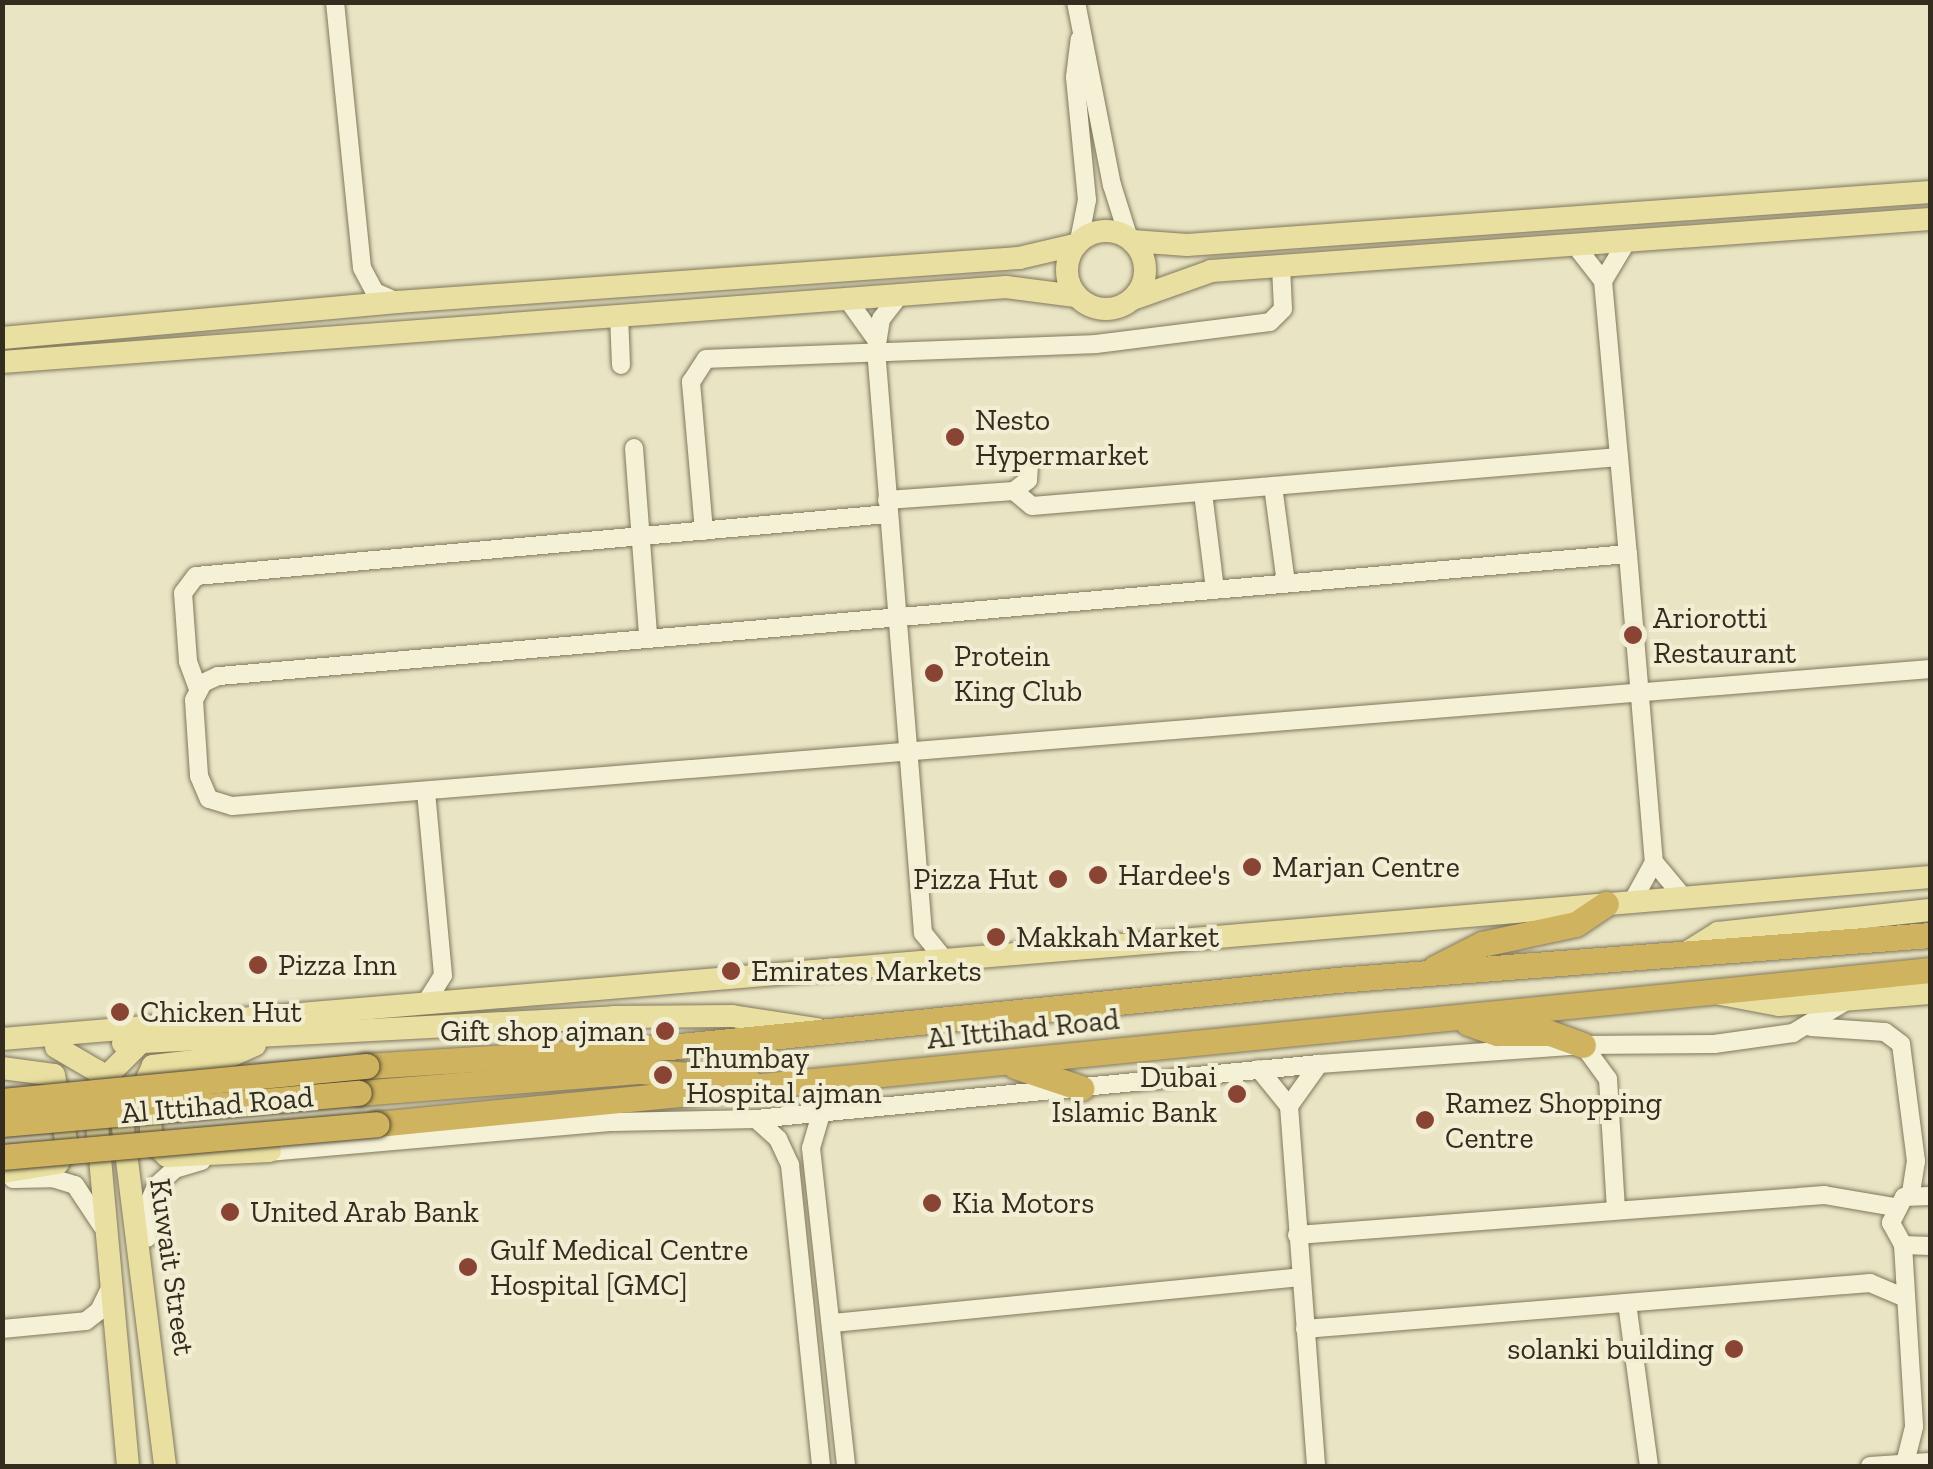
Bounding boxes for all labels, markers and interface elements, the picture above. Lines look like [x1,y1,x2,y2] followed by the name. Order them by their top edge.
[975,402,1148,472] place label: Nesto Hypermarket
[944,426,966,448] marker: Nesto Hypermarket
[1653,600,1796,670] place label: Ariorotti Restaurant
[1622,624,1644,646] marker: Ariorotti Restaurant
[954,638,1082,708] place label: Protein King Club
[923,662,945,684] marker: Protein King Club
[1272,849,1460,885] place label: Marjan Centre
[1241,856,1263,878] marker: Marjan Centre
[1118,857,1231,893] place label: Hardee's
[913,861,1038,897] place label: Pizza Hut
[1087,864,1109,886] marker: Hardee's
[1047,868,1069,890] marker: Pizza Hut
[1016,919,1219,955] place label: Makkah Market
[985,926,1007,948] marker: Makkah Market
[278,947,397,983] place label: Pizza Inn
[751,953,982,989] place label: Emirates Markets
[247,954,269,976] marker: Pizza Inn
[720,960,742,982] marker: Emirates Markets
[140,994,302,1030] place label: Chicken Hut
[109,1001,131,1023] marker: Chicken Hut
[925,1001,1121,1057] street label: Al Ittihad Road
[440,1013,645,1049] place label: Gift shop ajman
[654,1020,676,1042] marker: Gift shop ajman
[686,1040,881,1110] place label: Thumbay Hospital ajman
[1052,1059,1217,1130] place label: Dubai Islamic Bank
[650,1062,676,1088] marker: Thumbay Hospital ajman
[119,1079,315,1131] street label: Al Ittihad Road
[1226,1083,1248,1105] marker: Dubai Islamic Bank
[1445,1085,1662,1156] place label: Ramez Shopping Centre
[1414,1109,1436,1131] marker: Ramez Shopping Centre
[142,1176,202,1358] street label: Kuwait Street
[952,1185,1094,1221] place label: Kia Motors
[921,1192,943,1214] marker: Kia Motors
[250,1194,480,1230] place label: United Arab Bank
[219,1201,241,1223] marker: United Arab Bank
[490,1232,748,1302] place label: Gulf Medical Centre Hospital [GMC]
[455,1254,481,1280] marker: Gulf Medical Centre Hospital [GMC]
[1507,1331,1714,1367] place label: solanki building
[1723,1338,1745,1360] marker: solanki building

